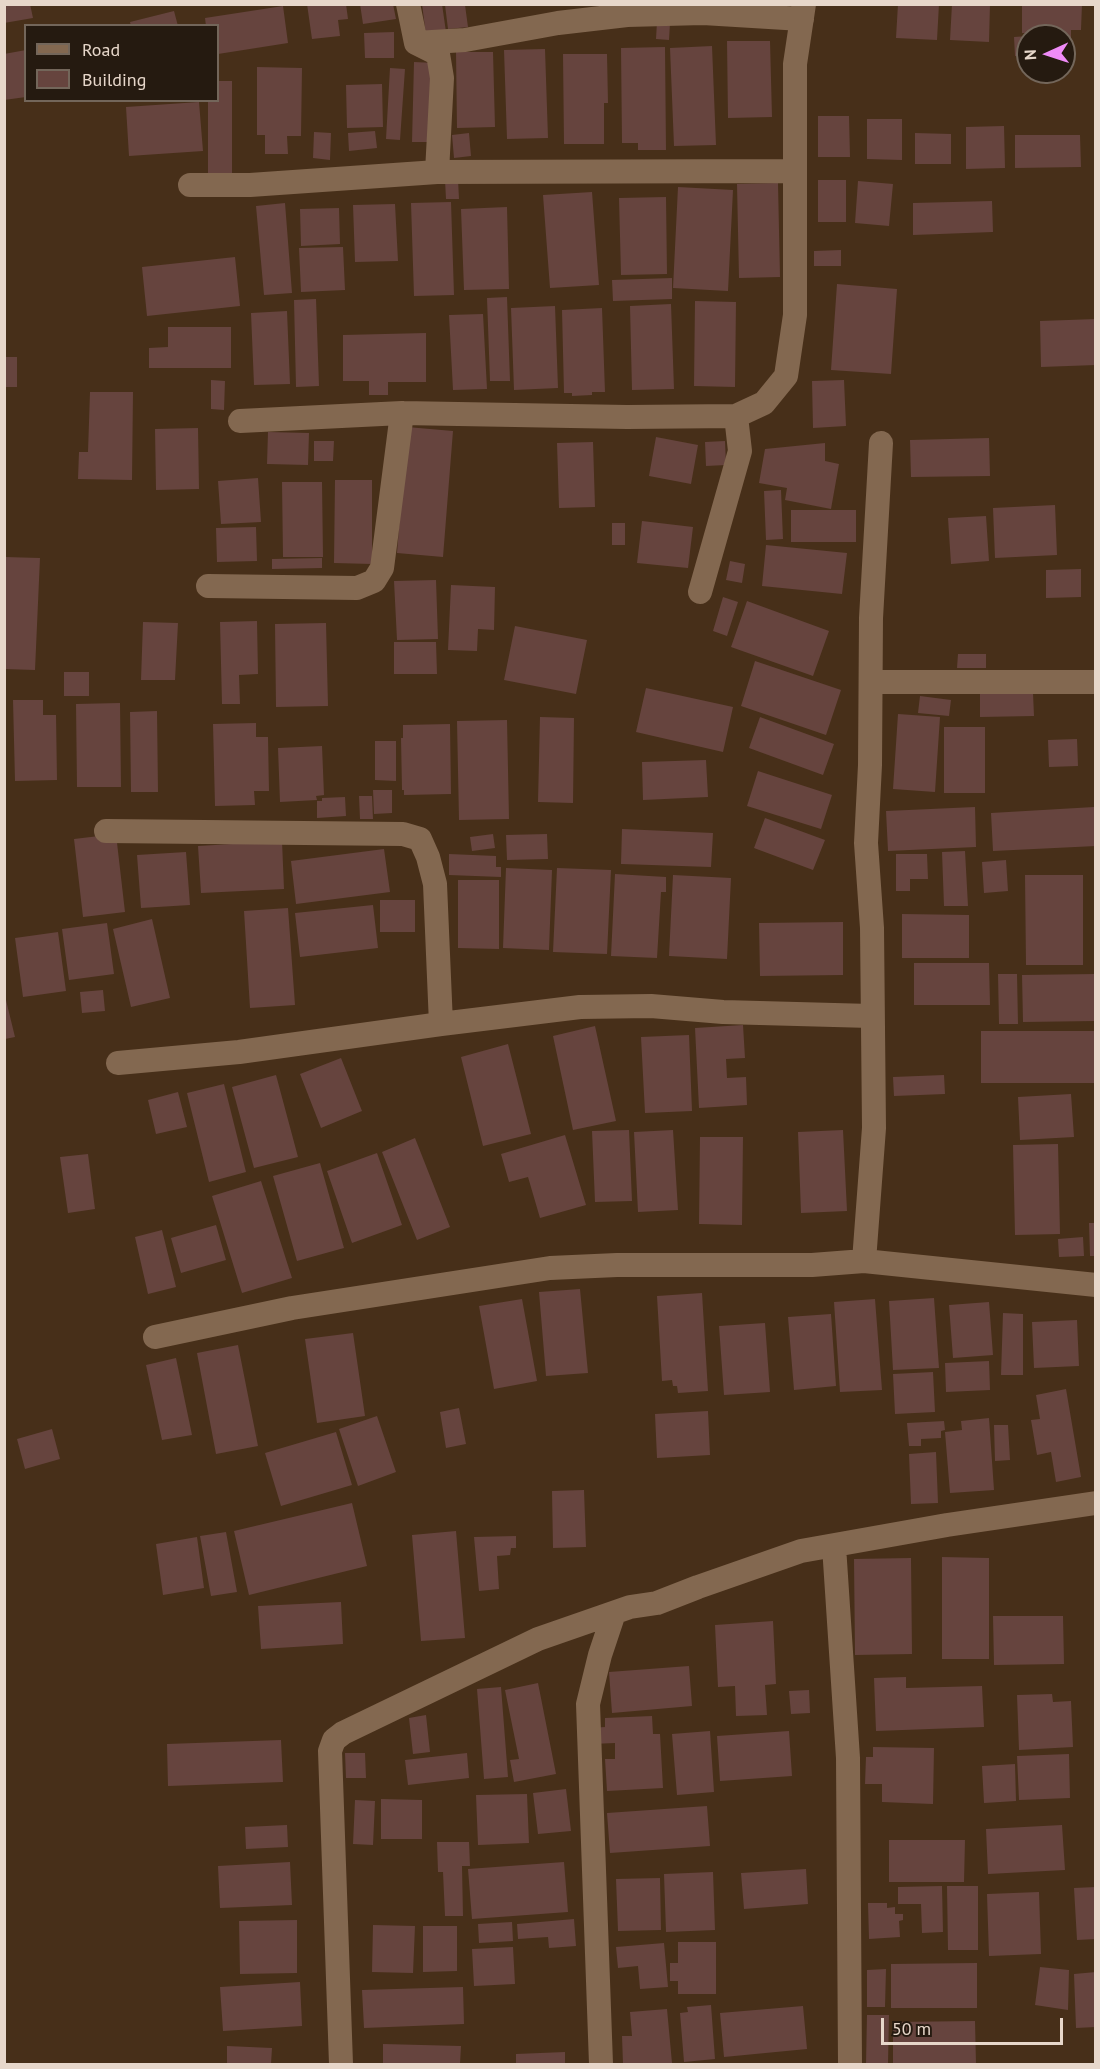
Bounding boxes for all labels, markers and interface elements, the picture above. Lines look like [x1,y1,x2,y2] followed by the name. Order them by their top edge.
[24,24,219,102] legend
[1016,24,1076,84] north arrow
[82,38,120,61] text: Road
[1020,49,1040,61] text: N
[82,68,146,91] text: Building
[884,2006,1066,2044] scale bar
[892,2017,931,2040] text: 50 m

